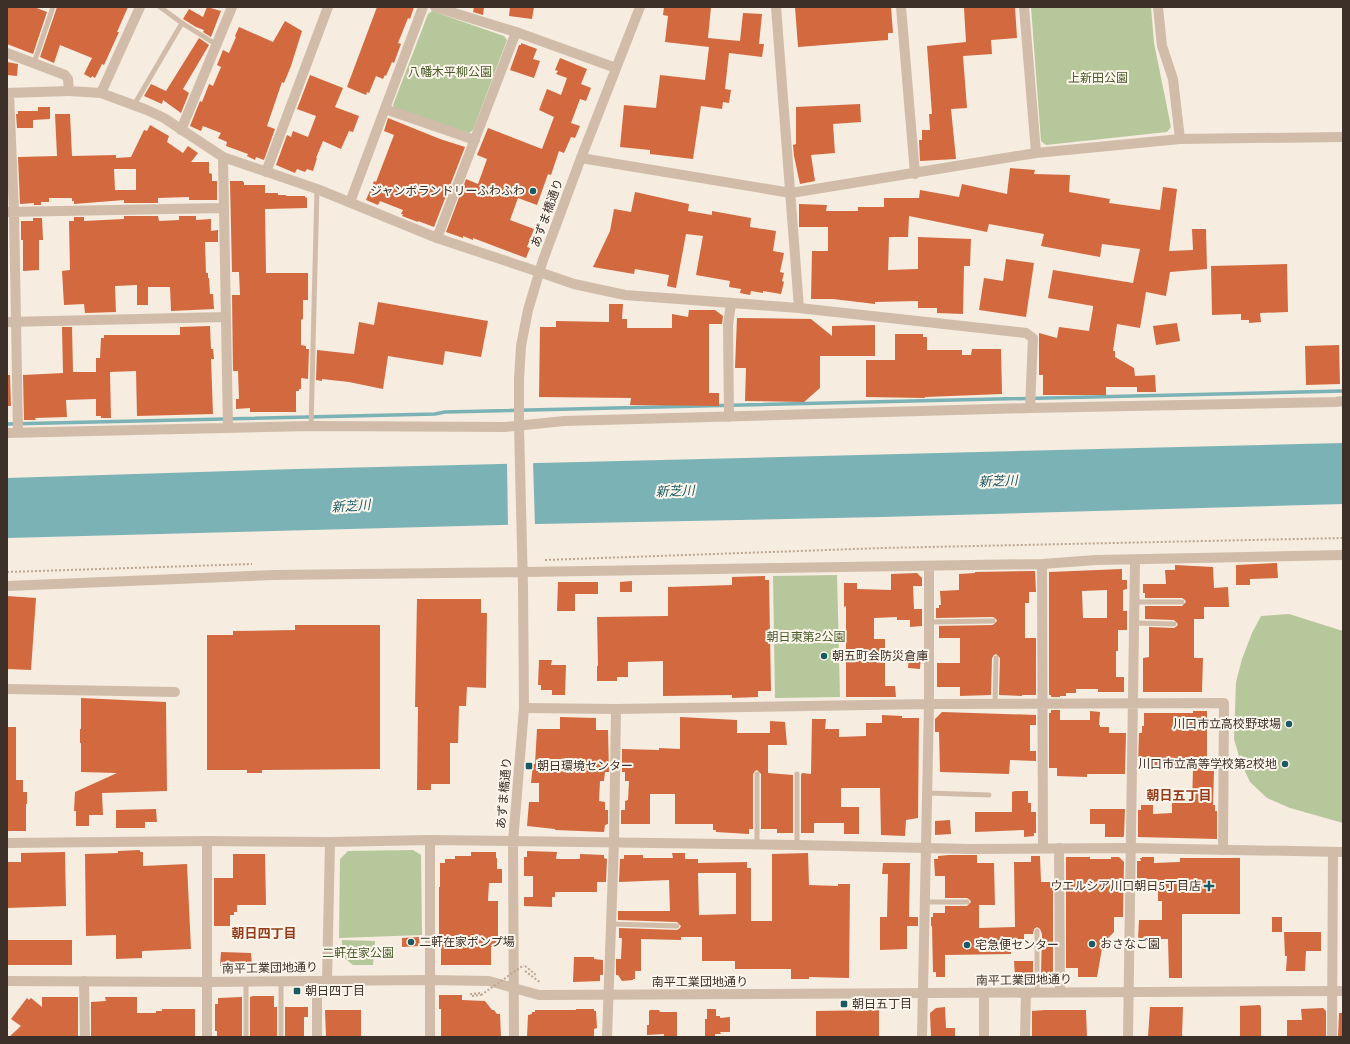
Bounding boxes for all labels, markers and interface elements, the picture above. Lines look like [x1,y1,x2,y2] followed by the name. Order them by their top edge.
[408,65,492,79] park label: 八幡木平柳公園
[1068,71,1128,85] park label: 上新田公園
[528,177,566,249] street label: あずま橋通り
[370,184,525,198] place label: ジャンボランドリーふわふわ
[528,186,538,196] marker: ジャンボランドリーふわふわ
[978,473,1020,489] water label: 新芝川
[655,483,697,499] water label: 新芝川
[331,497,373,515] water label: 新芝川
[767,630,845,644] park label: 朝日東第2公園
[832,649,928,663] place label: 朝五町会防災倉庫
[819,651,829,661] marker: 朝五町会防災倉庫
[1173,717,1281,731] place label: 川口市立高校野球場
[1284,719,1294,729] marker: 川口市立高校野球場
[494,757,514,829] street label: あずま橋通り
[1138,757,1277,771] place label: 川口市立高等学校第2校地
[537,759,633,773] place label: 朝日環境センター
[1280,759,1290,769] marker: 川口市立高等学校第2校地
[524,761,534,771] marker: 朝日環境センター
[1146,788,1212,803] district label: 朝日五丁目
[1050,879,1201,893] place label: ウエルシア川口朝日5丁目店
[1204,881,1214,891] marker: ウエルシア川口朝日5丁目店
[231,926,297,941] district label: 朝日四丁目
[419,935,515,949] place label: 二軒在家ポンプ場
[406,937,416,947] marker: 二軒在家ポンプ場
[1100,937,1160,951] place label: おさなご園
[975,938,1059,952] place label: 宅急便センター
[1087,939,1097,949] marker: おさなご園
[962,940,972,950] marker: 宅急便センター
[322,946,394,960] park label: 二軒在家公園
[222,960,318,976] street label: 南平工業団地通り
[976,972,1072,988] street label: 南平工業団地通り
[652,975,748,989] street label: 南平工業団地通り
[305,984,365,998] place label: 朝日四丁目
[292,986,302,996] marker: 朝日四丁目
[852,997,912,1011] place label: 朝日五丁目
[839,999,849,1009] marker: 朝日五丁目

